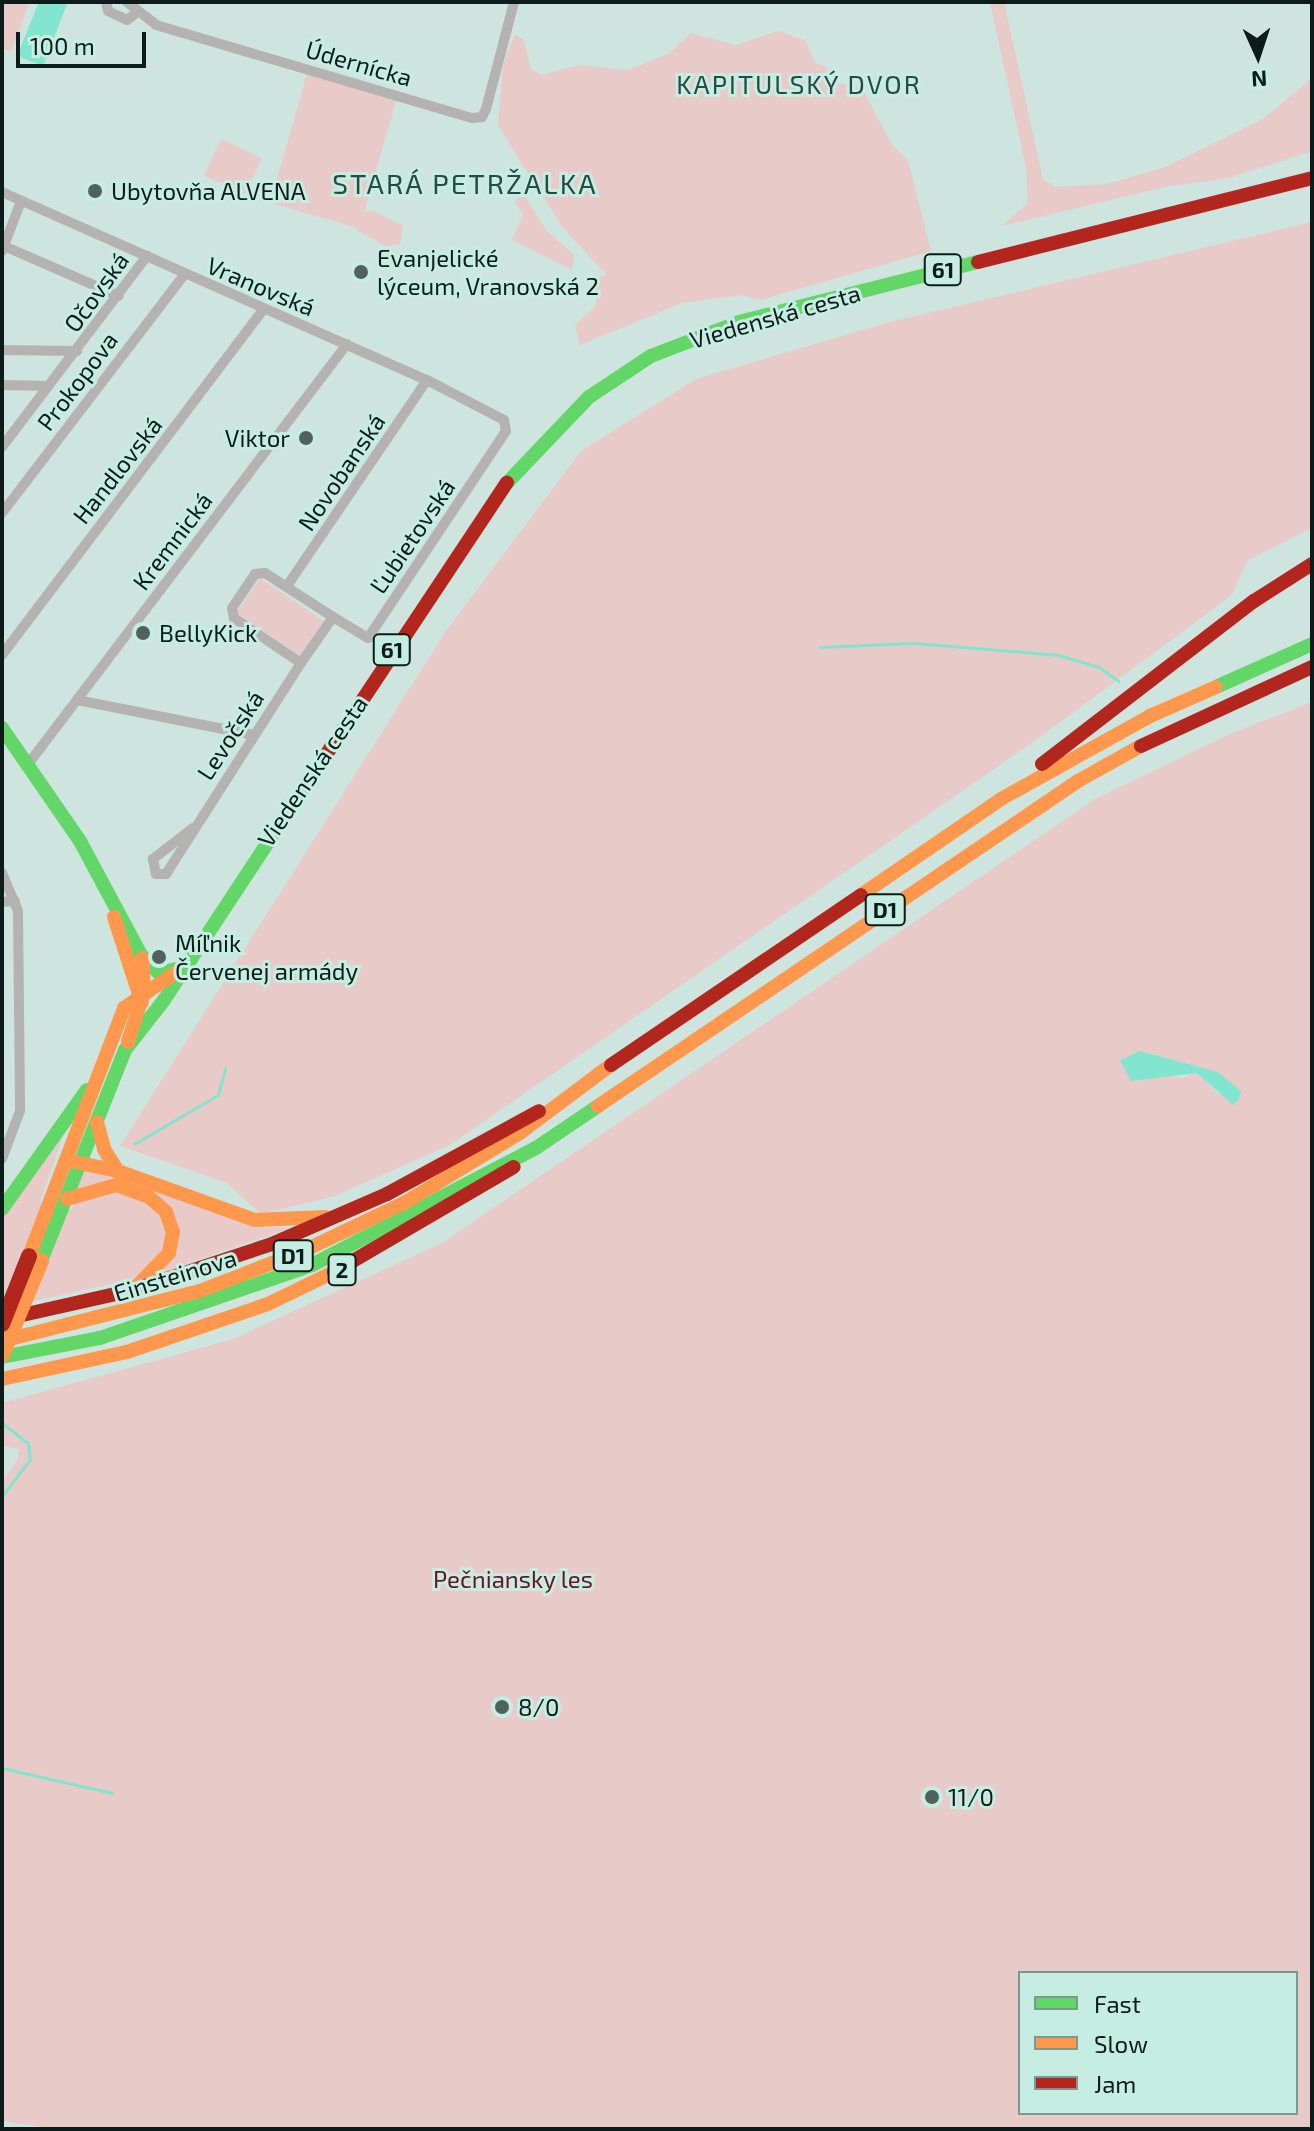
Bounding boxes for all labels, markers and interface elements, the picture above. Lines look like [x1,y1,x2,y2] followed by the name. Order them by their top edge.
[20,16,150,66] scale bar
[1218,16,1298,96] north arrow
[30,31,95,60] text: 100 m
[302,34,416,92] street label: Údernícka
[1251,67,1268,93] text: N
[676,68,922,100] district label: KAPITULSKÝ DVOR
[332,166,598,200] district label: STARÁ PETRŽALKA
[111,177,306,205] place label: Ubytovňa ALVENA
[86,182,104,200] marker: Ubytovňa ALVENA
[377,244,599,300] place label: Evanjelické lýceum, Vranovská 2
[57,247,135,337] street label: Očovská
[203,250,319,322] street label: Vranovská
[923,252,963,288] road number: 61
[352,263,370,281] marker: Evanjelické lýceum, Vranovská 2
[686,278,864,354] street label: Viedenská cesta
[31,326,123,436] street label: Prokopova
[291,408,391,536] street label: Novobanská
[66,411,168,529] street label: Handlovská
[225,424,290,452] place label: Viktor
[297,429,315,447] marker: Viktor
[363,473,461,599] street label: Ľubietovská
[126,487,218,595] street label: Kremnická
[159,619,257,647] place label: BellyKick
[134,624,152,642] marker: BellyKick
[372,632,412,668] road number: 61
[191,685,269,785] street label: Levočská
[251,690,373,852] street label: Viedenská cesta
[863,892,907,928] road number: D1
[175,929,358,985] place label: Míľnik Červenej armády
[150,948,168,966] marker: Míľnik Červenej armády
[271,1238,315,1274] road number: D1
[110,1243,240,1307] street label: Einsteinova
[326,1252,358,1288] road number: 2
[433,1565,593,1593] park label: Pečniansky les
[518,1693,559,1721] place label: 8/0
[493,1698,511,1716] marker: 8/0
[948,1783,994,1811] place label: 11/0
[923,1788,941,1806] marker: 11/0
[1018,1971,1298,2115] legend
[1094,1989,1141,2018] text: Fast
[1094,2029,1148,2058] text: Slow
[1094,2069,1136,2098] text: Jam

